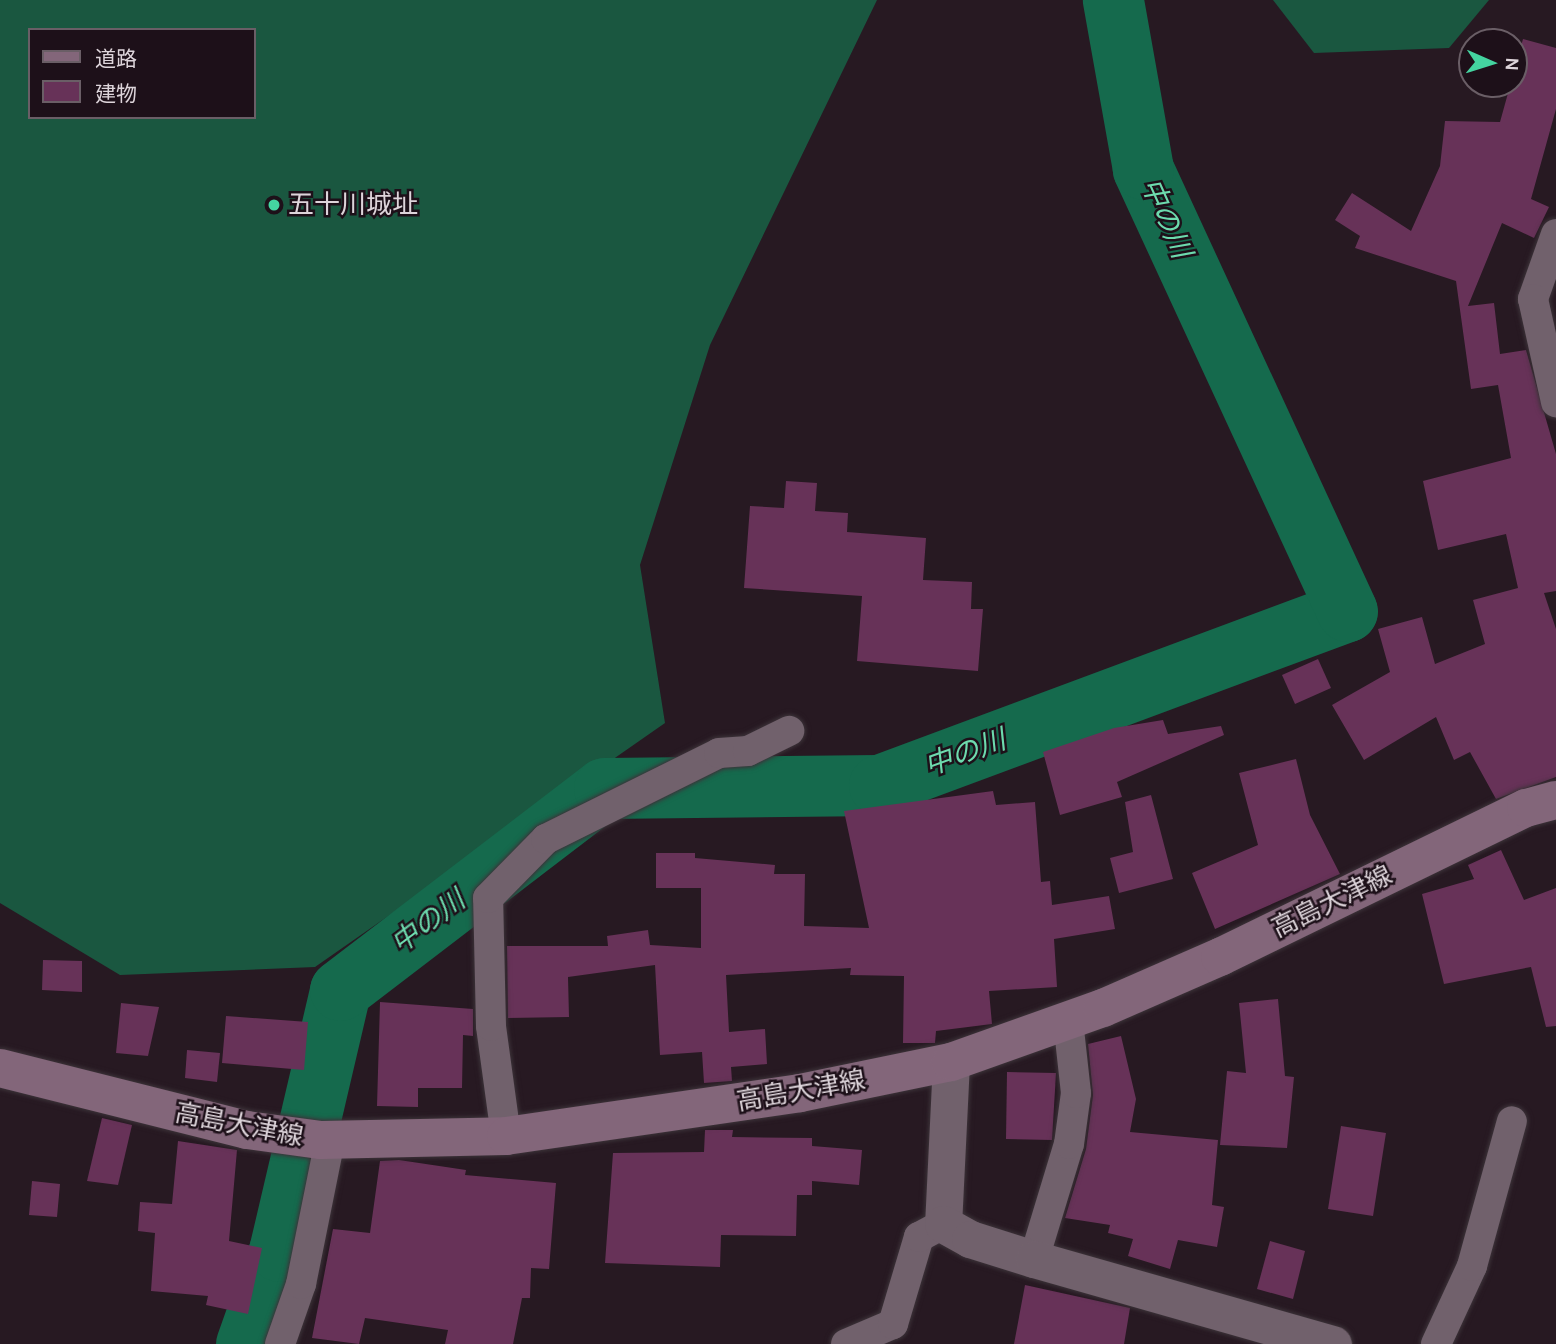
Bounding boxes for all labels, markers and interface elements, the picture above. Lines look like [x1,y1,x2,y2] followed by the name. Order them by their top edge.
[28,28,256,119] legend
[1458,28,1528,98] north arrow
[95,47,137,71] text: 道路
[1501,57,1523,71] text: N
[95,82,137,106] text: 建物
[1134,173,1198,263] water label: 中の川
[288,189,418,221] place label: 五十川城址
[266,197,282,213] marker: 五十川城址
[920,723,1010,783] water label: 中の川
[1267,859,1397,945] street label: 高島大津線
[384,883,472,961] water label: 中の川
[734,1064,868,1118] street label: 高島大津線
[172,1097,306,1153] street label: 高島大津線

